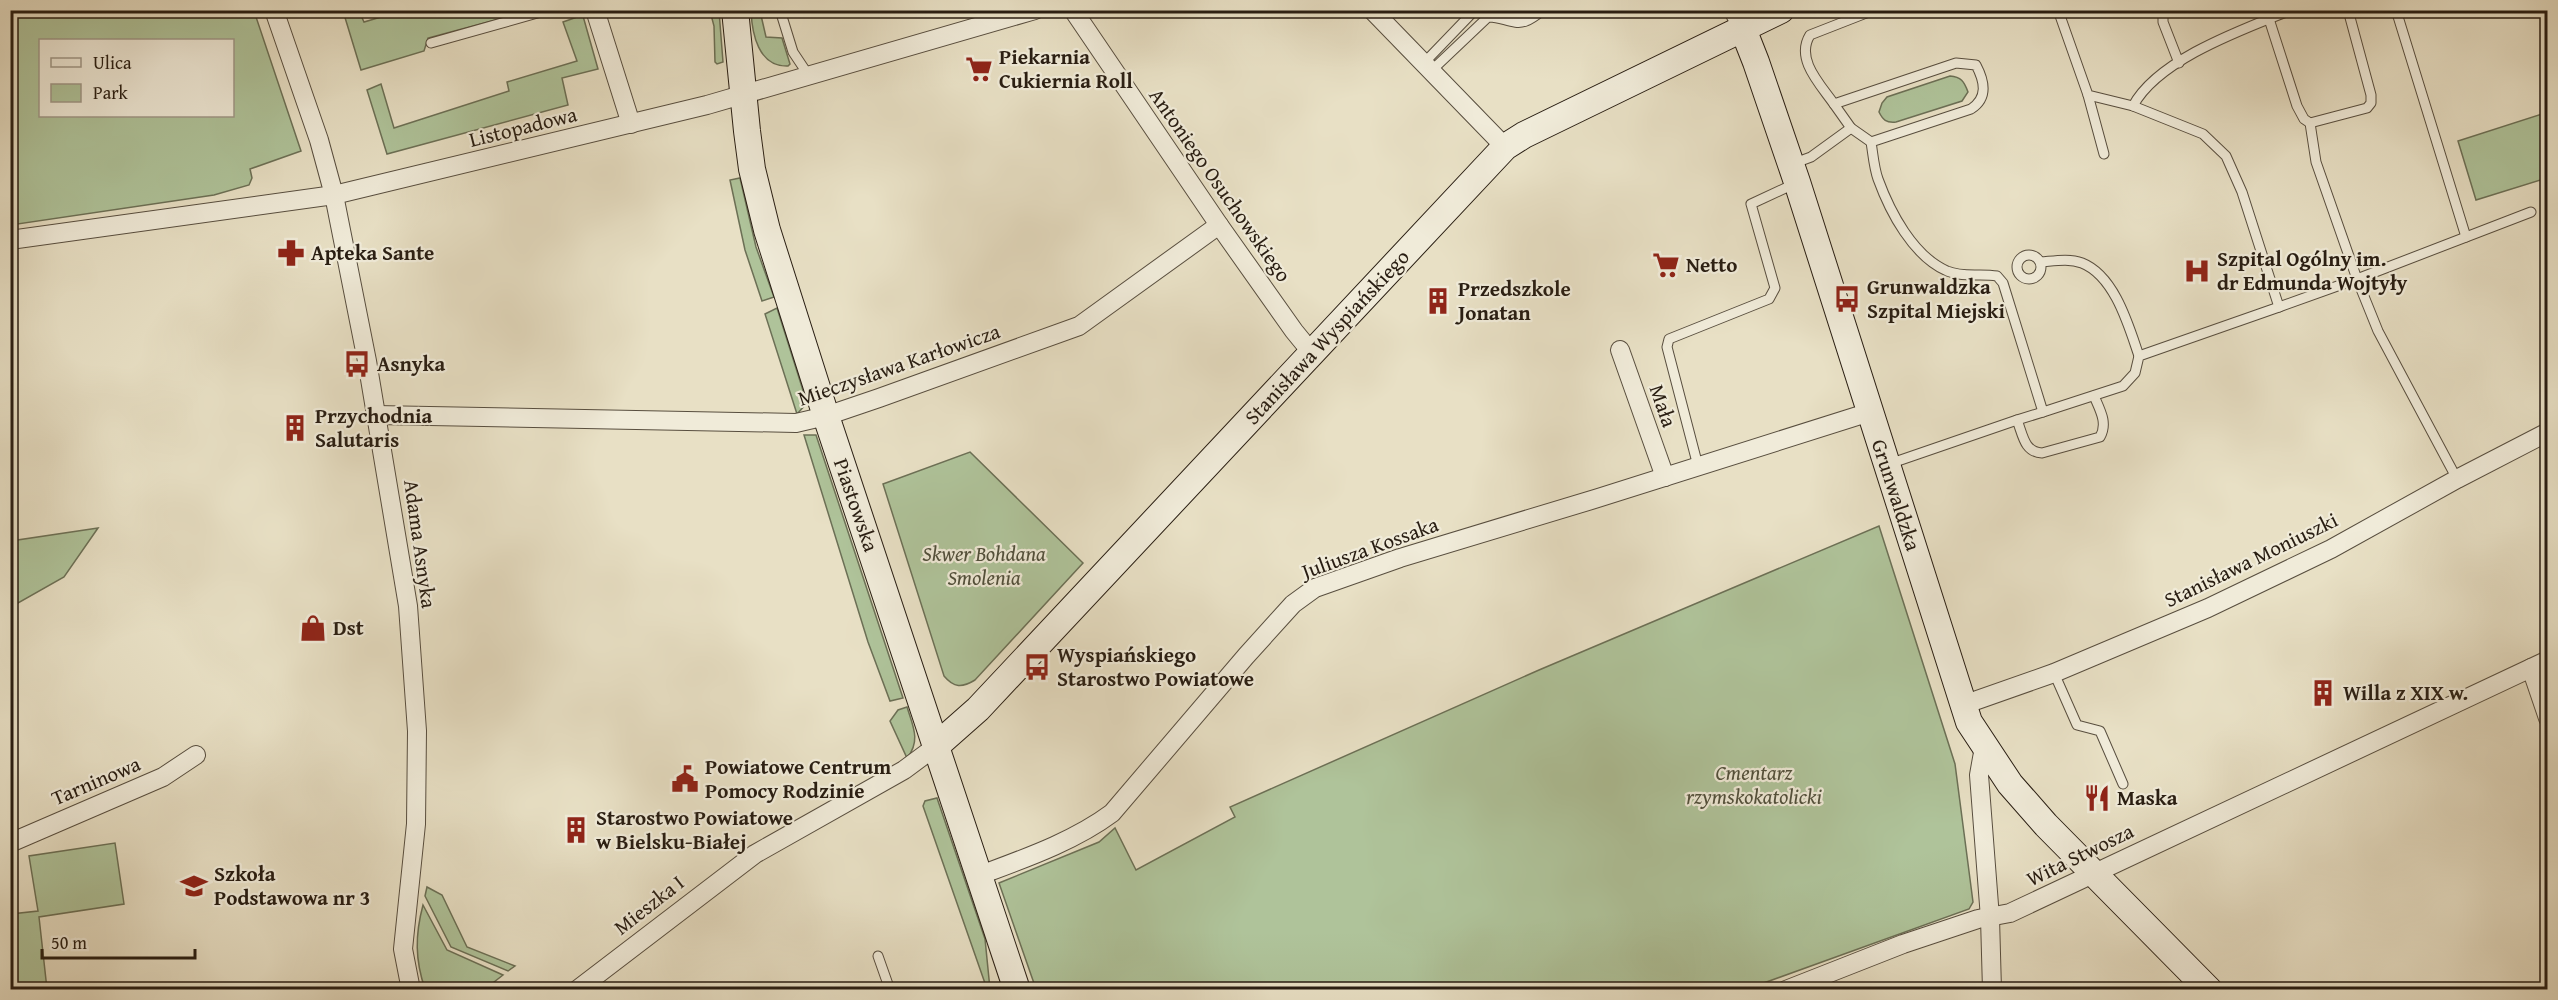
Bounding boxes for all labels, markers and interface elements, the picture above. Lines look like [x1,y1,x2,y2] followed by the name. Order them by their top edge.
[39,39,234,117] legend
[999,41,1133,96] place label: Piekarnia Cukiernia Roll
[93,49,132,76] text: Ulica
[964,54,994,84] supermarket icon: Piekarnia Cukiernia Roll
[93,79,129,106] text: Park
[1142,81,1299,288] street label: Antoniego Osuchowskiego
[466,98,580,155] street label: Listopadowa
[311,237,434,268] place label: Apteka Sante
[276,238,306,268] pharmacy icon: Apteka Sante
[1237,242,1416,431] street label: Stanisława Wyspiańskiego
[2217,243,2408,298] place label: Szpital Ogólny im. dr Edmunda Wojtyły
[1686,249,1737,280] place label: Netto
[1651,250,1681,280] supermarket icon: Netto
[2182,256,2212,286] hospital icon: Szpital Ogólny im. dr Edmunda Wojtyły
[1867,271,2005,326] place label: Grunwaldzka Szpital Miejski
[1455,273,1571,328] place label: Przedszkole Jonatan
[1832,284,1862,314] bus stop icon: Grunwaldzka Szpital Miejski
[1423,286,1453,316] building icon: Przedszkole Jonatan
[794,315,1004,414] street label: Mieczysława Karłowicza
[377,348,446,379] place label: Asnyka
[342,349,372,379] bus stop icon: Asnyka
[1642,380,1685,431] street label: Mała
[315,400,433,455] place label: Przychodnia Salutaris
[280,413,310,443] building icon: Przychodnia Salutaris
[1864,435,1929,555] street label: Grunwaldzka
[826,454,887,556] street label: Piastowska
[396,478,445,610] street label: Adama Asnyka
[2159,504,2343,615] street label: Stanisława Moniuszki
[1294,508,1443,588] street label: Juliusza Kossaka
[922,538,1046,593] park label: Skwer Bohdana Smolenia
[333,612,364,643] place label: Dst
[298,613,328,643] shop icon: Dst
[1057,639,1254,694] place label: Wyspiańskiego Starostwo Powiatowe
[1022,652,1052,682] bus stop icon: Wyspiańskiego Starostwo Powiatowe
[2343,677,2468,708] place label: Willa z XIX w.
[2308,678,2338,708] building icon: Willa z XIX w.
[47,748,145,813] street label: Tarninowa
[705,751,891,806] place label: Powiatowe Centrum Pomocy Rodzinie
[1686,757,1822,812] park label: Cmentarz rzymskokatolicki
[670,764,700,794] public building icon: Powiatowe Centrum Pomocy Rodzinie
[2117,782,2178,813] place label: Maska
[2082,783,2112,813] restaurant icon: Maska
[596,802,793,857] place label: Starostwo Powiatowe w Bielsku-Białej
[561,815,591,845] building icon: Starostwo Powiatowe w Bielsku-Białej
[2021,815,2139,894] street label: Wita Stwosza
[214,858,370,913] place label: Szkoła Podstawowa nr 3
[607,867,691,942] street label: Mieszka I
[179,871,209,901] school or university icon: Szkoła Podstawowa nr 3
[42,922,195,960] scale bar
[51,929,87,956] text: 50 m

